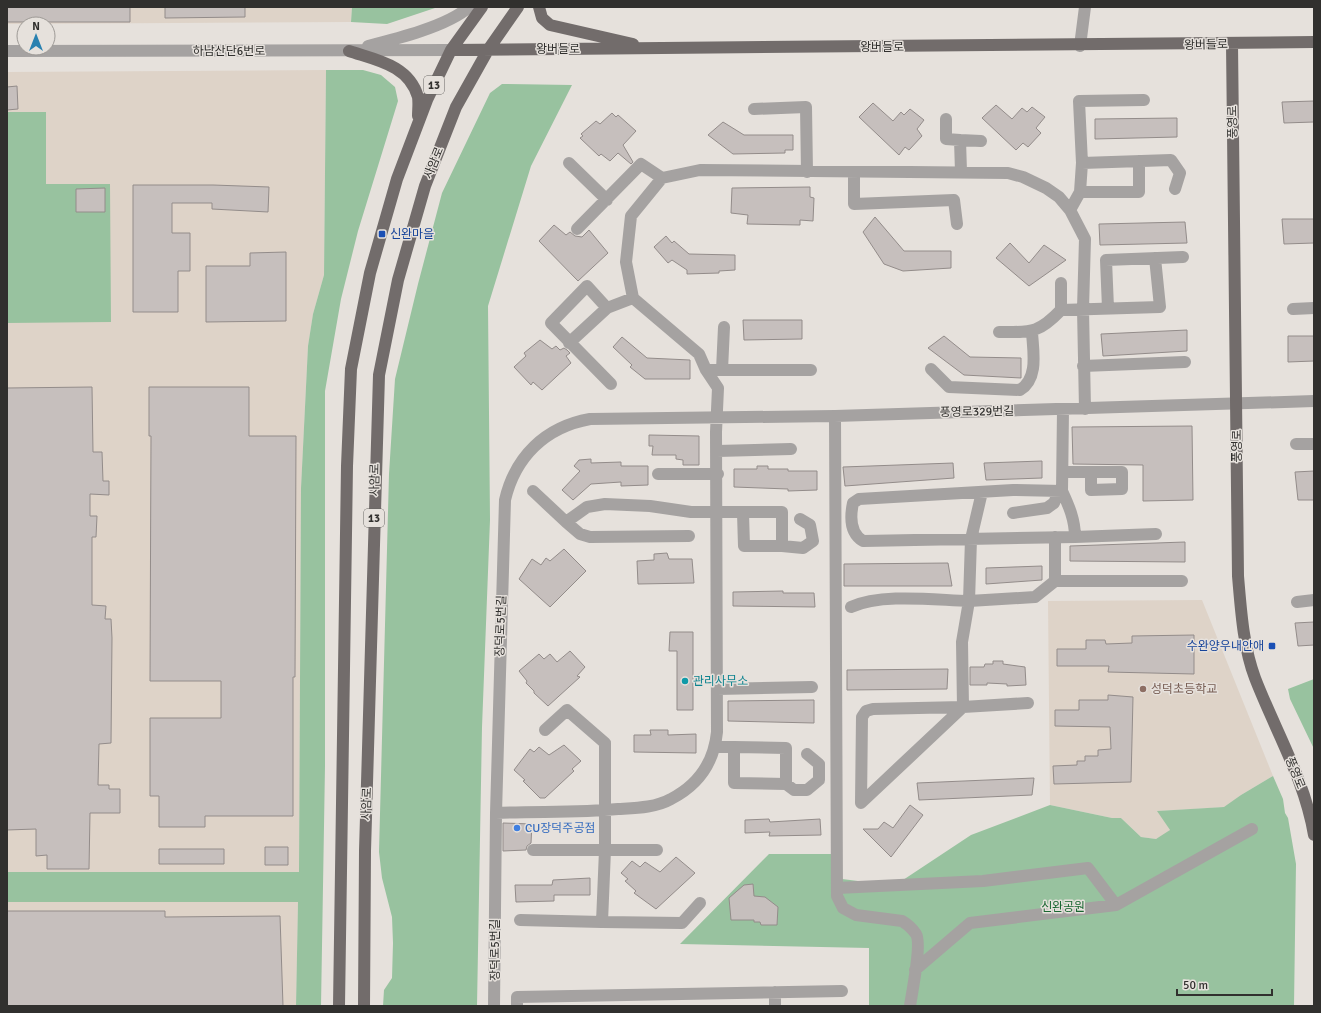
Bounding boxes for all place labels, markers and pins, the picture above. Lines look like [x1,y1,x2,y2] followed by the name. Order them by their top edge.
[390,227,434,242] place label: 신완마을
[377,229,387,239] marker: 신완마을
[1187,639,1264,654] place label: 수완양우내안애
[1267,641,1277,651] marker: 수완양우내안애
[693,674,748,689] place label: 관리사무소
[680,676,690,686] marker: 관리사무소
[1151,682,1217,697] place label: 성덕초등학교
[1138,684,1148,694] marker: 성덕초등학교
[525,821,595,836] place label: CU장덕주공점
[512,823,522,833] marker: CU장덕주공점

